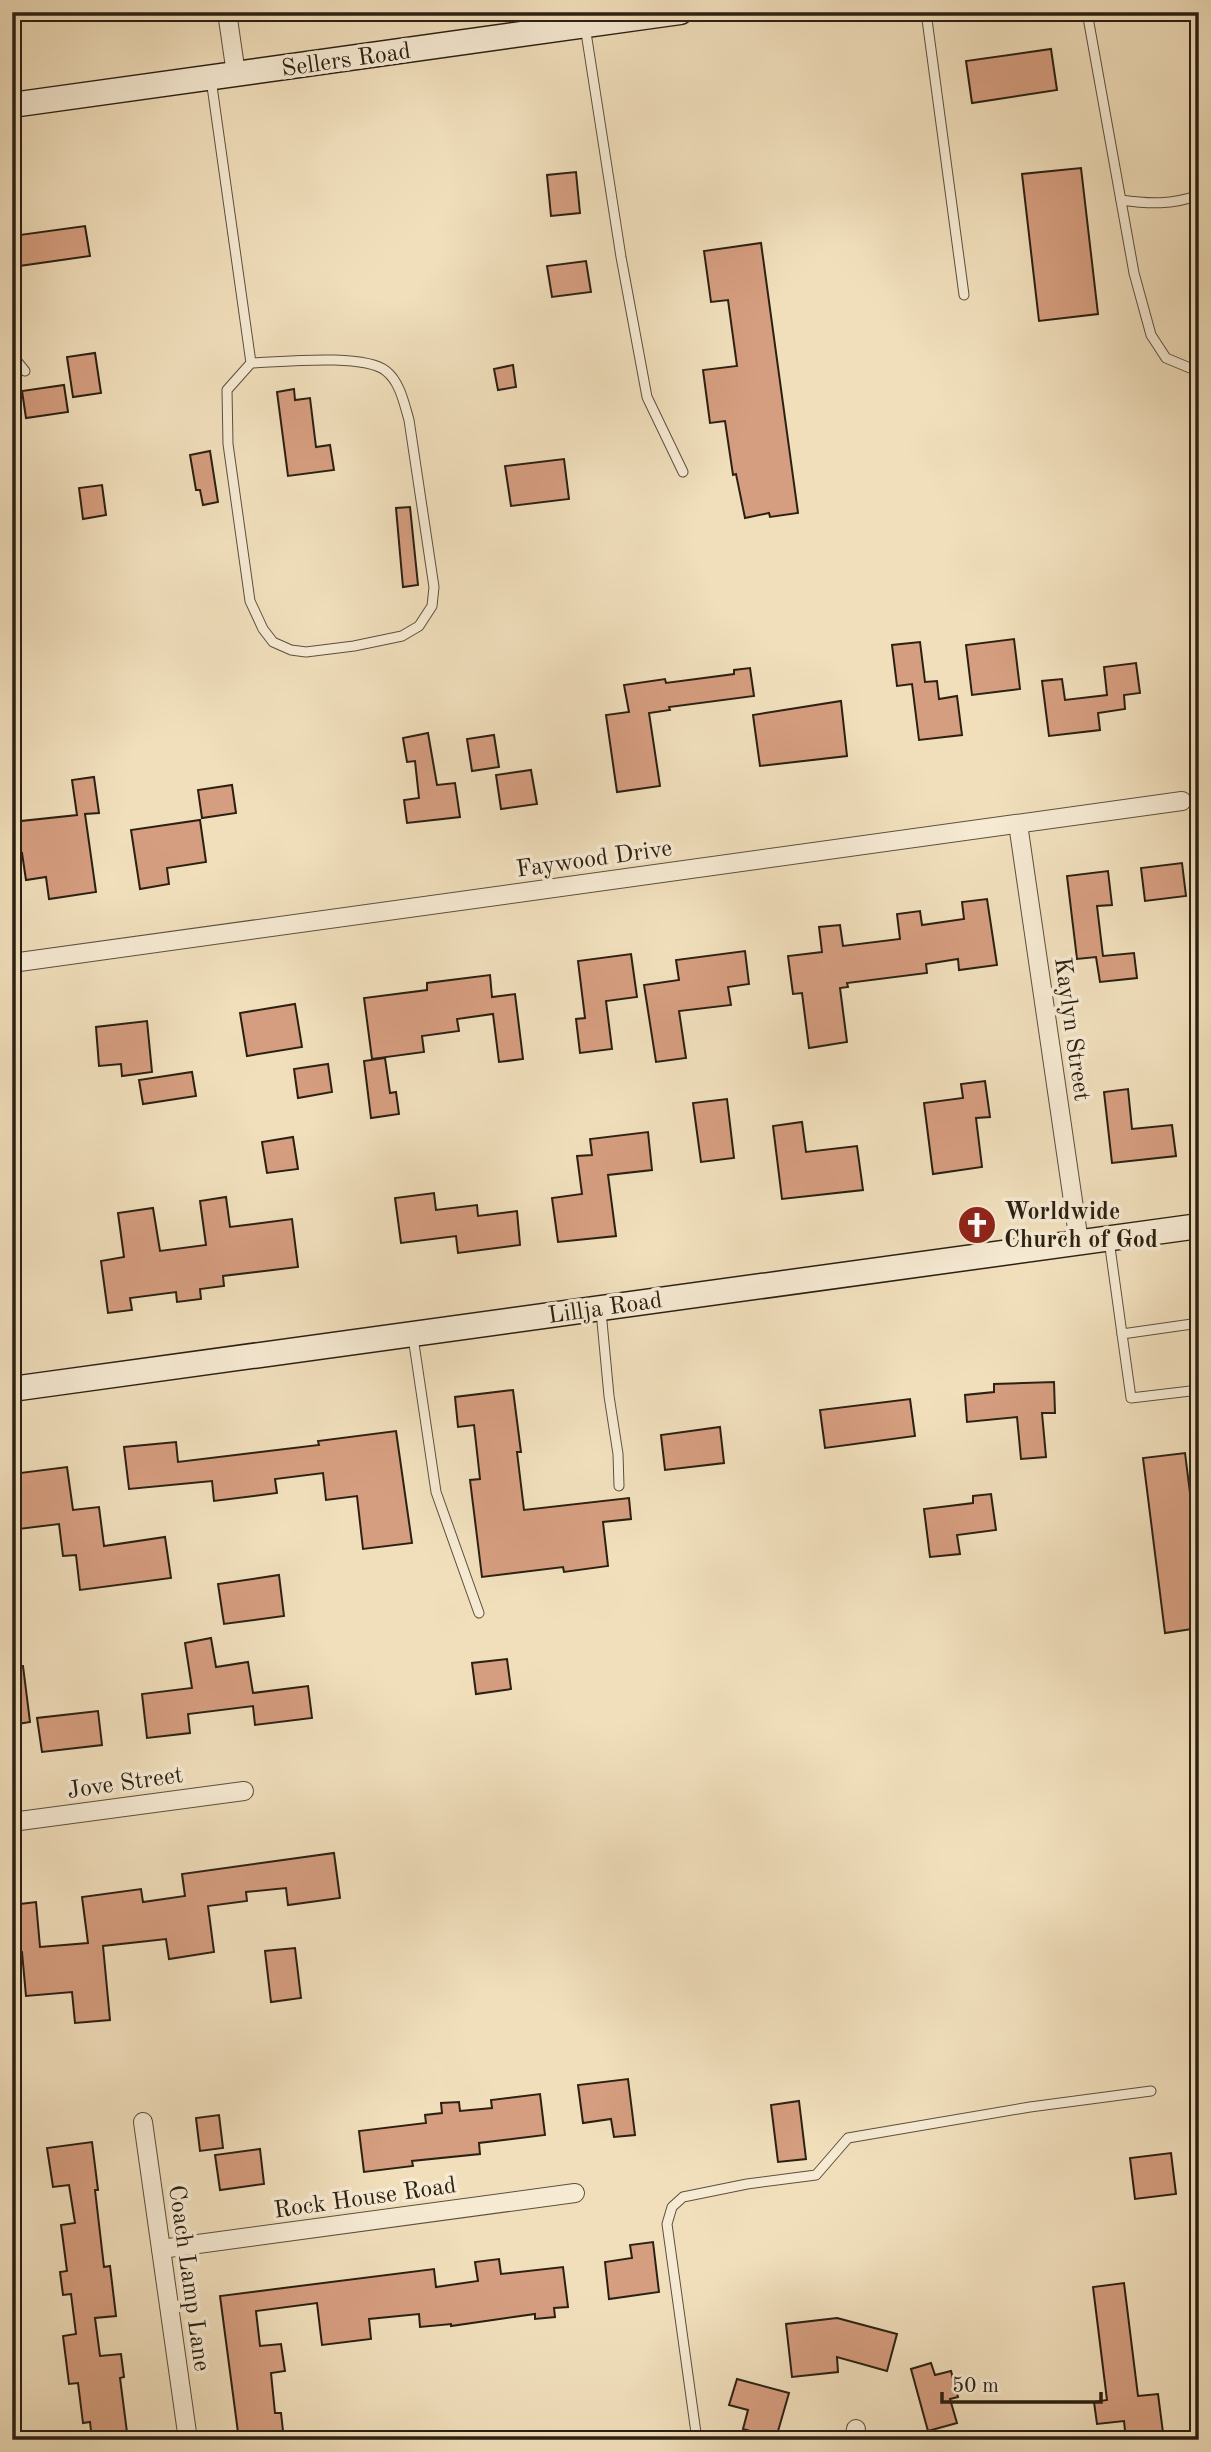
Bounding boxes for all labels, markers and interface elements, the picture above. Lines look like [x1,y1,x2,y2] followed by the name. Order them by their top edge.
[280,40,413,82] street label: Sellers Road
[515,837,674,883] street label: Faywood Drive
[1049,956,1093,1103] street label: Kaylyn Street
[1004,1201,1158,1253] place label: Worldwide Church of God
[956,1204,998,1246] church icon: Worldwide Church of God
[547,1289,664,1329] street label: Lillja Road
[66,1764,185,1804] street label: Jove Street
[272,2174,458,2224] street label: Rock House Road
[163,2183,213,2373] street label: Coach Lamp Lane
[942,2361,1101,2405] scale bar
[952,2376,999,2397] text: 50 m

